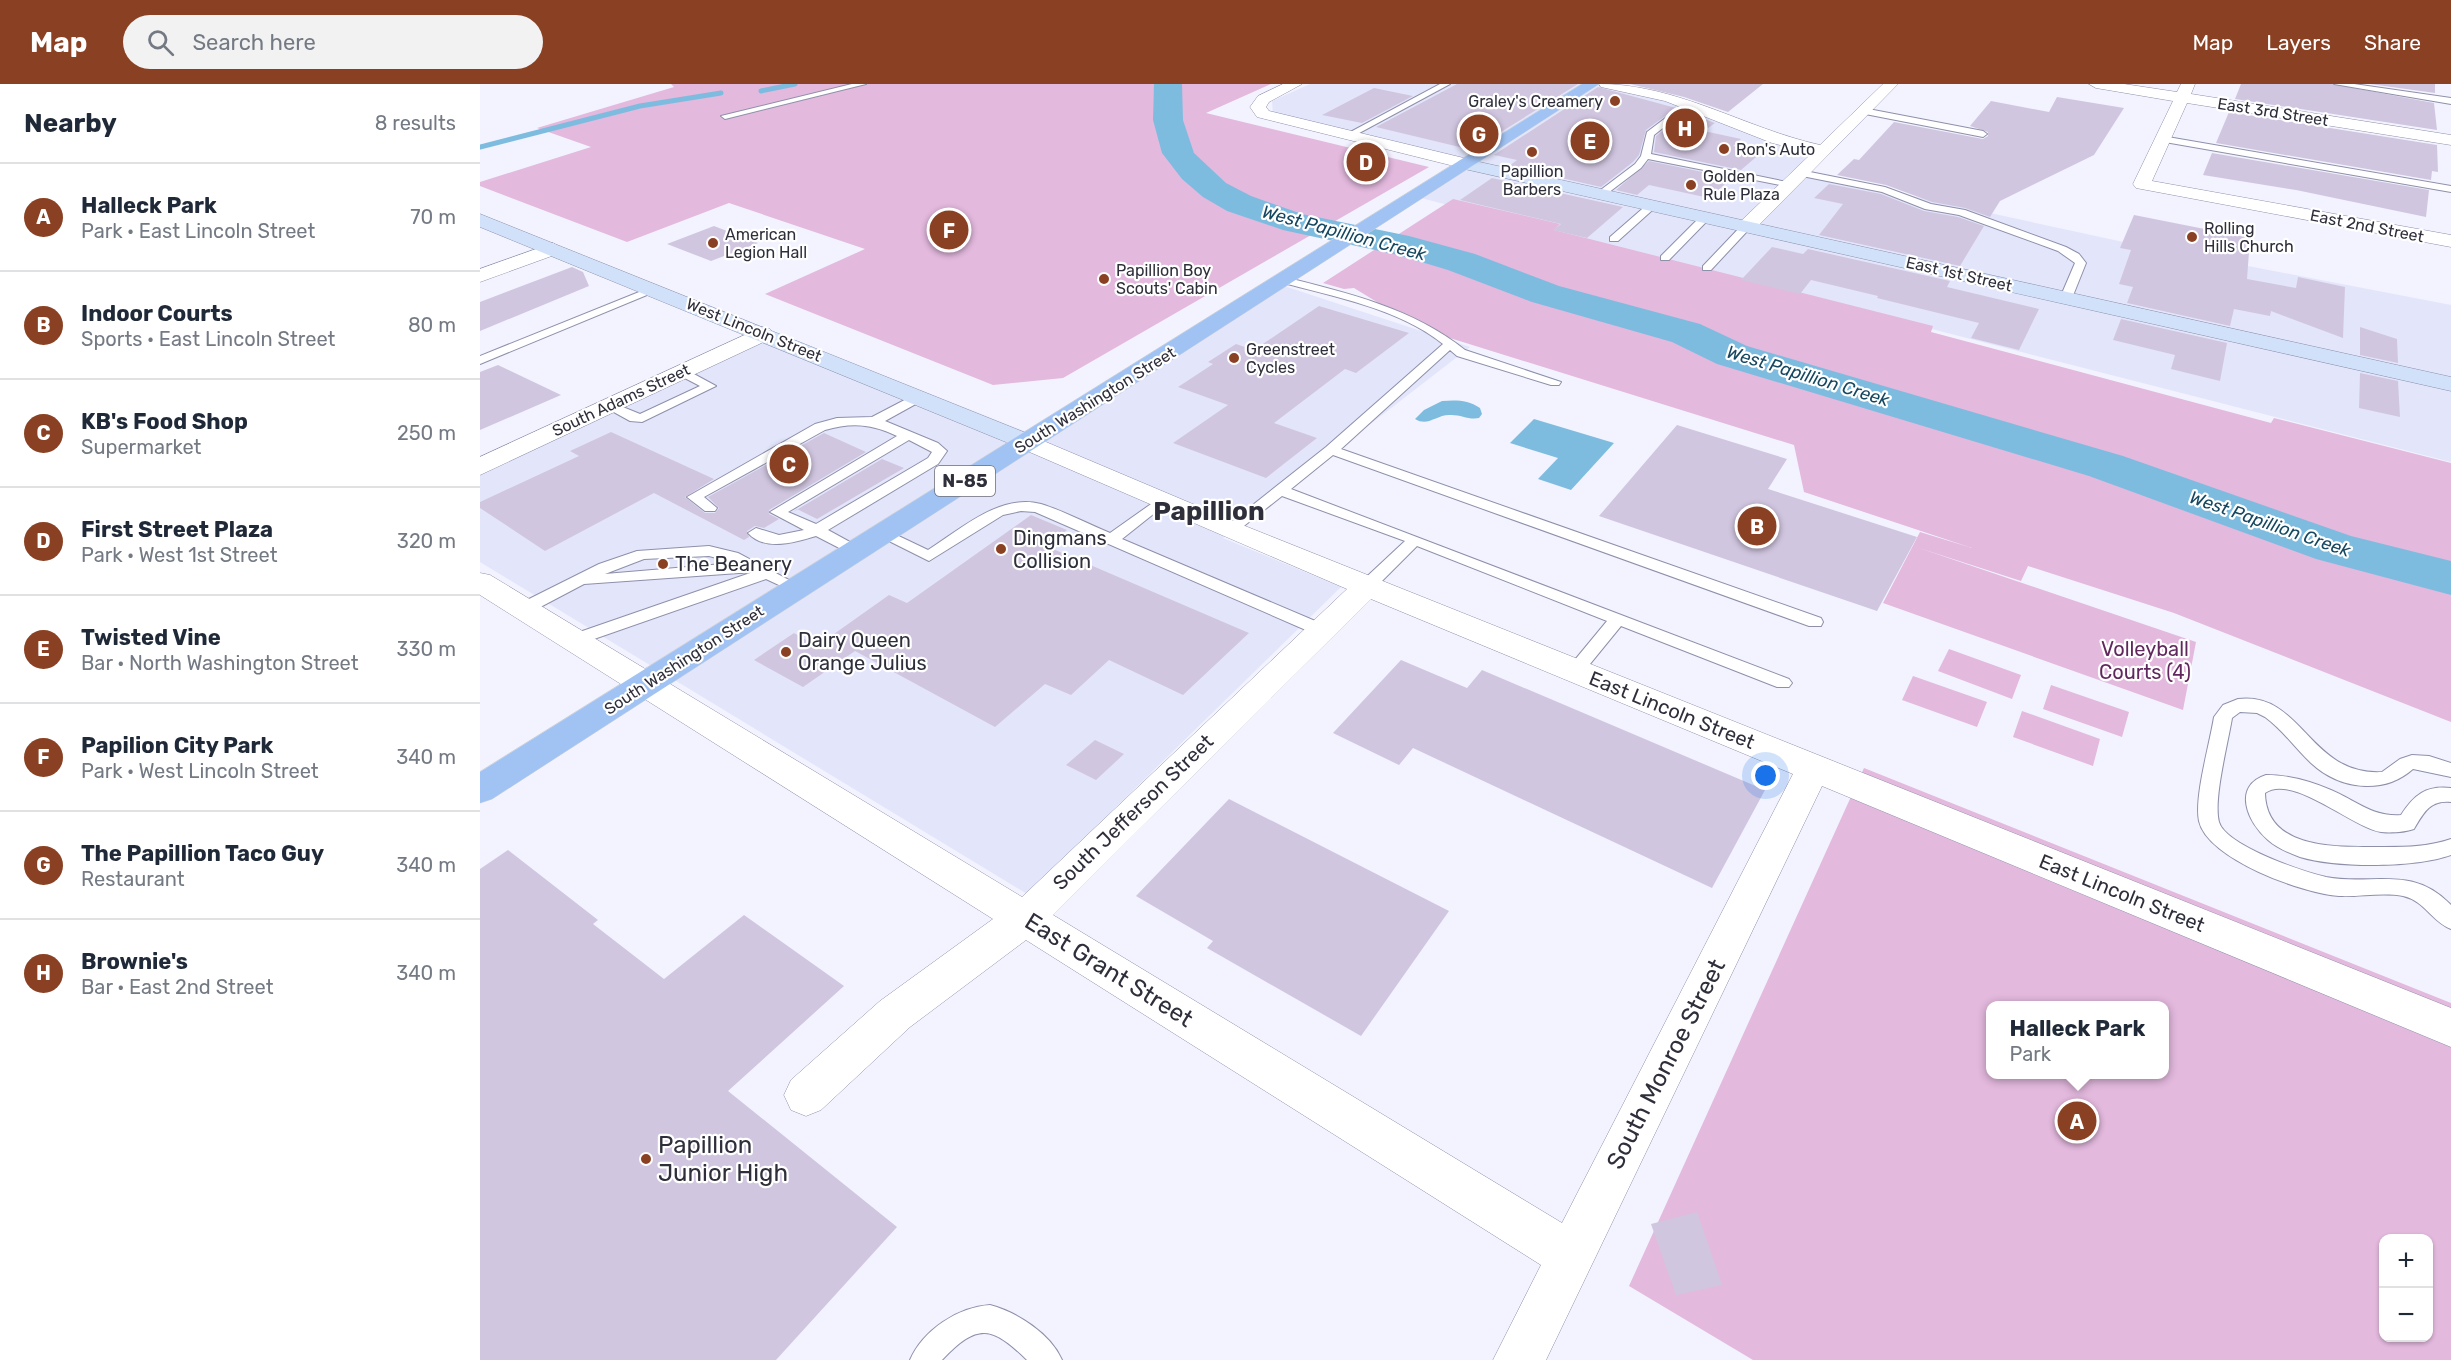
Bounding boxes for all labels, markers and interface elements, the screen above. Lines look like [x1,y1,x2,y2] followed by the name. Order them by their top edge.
[123,15,543,69] search box
[30,26,87,59] text: Map
[144,26,177,59] icon: search
[192,29,316,56] text: Search here
[2192,30,2233,55] text: Map
[2266,30,2331,55] text: Layers
[2364,30,2421,55] text: Share
[1468,92,1603,111] place label: Graley's Creamery
[1608,94,1622,108] marker: Graley's Creamery
[2216,94,2330,130] street label: East 3rd Street
[1666,106,1704,150] pin: H
[24,108,117,139] text: Nearby
[375,111,456,135] text: 8 results
[1460,112,1498,156] pin: G
[1570,118,1610,164] pin: E
[1346,140,1386,184] pin: D
[1736,140,1815,159] place label: Ron's Auto
[1717,142,1731,156] marker: Ron's Auto
[1525,145,1539,159] marker: Papillion Barbers
[1501,162,1563,199] place label: Papillion Barbers
[1703,167,1780,204] place label: Golden Rule Plaza
[1684,178,1698,192] marker: Golden Rule Plaza
[81,192,217,219] text: Halleck Park
[1260,201,1429,266] water label: West Papillion Creek
[36,205,51,229] text: A
[410,205,456,229] text: 70 m
[2308,206,2426,246] street label: East 2nd Street
[930,208,968,252] pin: F
[81,219,315,243] text: Park · East Lincoln Street
[2204,219,2294,256] place label: Rolling Hills Church
[725,225,807,262] place label: American Legion Hall
[2185,230,2199,244] marker: Rolling Hills Church
[706,236,720,250] marker: American Legion Hall
[1904,253,2014,295] street label: East 1st Street
[1116,261,1218,298] place label: Papillion Boy Scouts' Cabin
[1097,272,1111,286] marker: Papillion Boy Scouts' Cabin
[684,294,824,366] street label: West Lincoln Street
[81,300,233,327] text: Indoor Courts
[36,313,51,337] text: B
[408,313,456,337] text: 80 m
[81,327,335,351] text: Sports · East Lincoln Street
[1246,340,1335,377] place label: Greenstreet Cycles
[1724,341,1893,411] water label: West Papillion Creek
[1011,343,1179,457] street label: South Washington Street
[1227,351,1241,365] marker: Greenstreet Cycles
[549,360,693,440] street label: South Adams Street
[81,408,248,435] text: KB's Food Shop
[36,421,51,445] text: C
[397,421,456,445] text: 250 m
[81,435,201,459] text: Supermarket
[770,442,808,487] pin: C
[935,466,995,496] road number: N-85
[2187,486,2354,562] water label: West Papillion Creek
[1153,496,1265,527] district label: Papillion
[1738,504,1776,548] pin: B
[81,516,273,543] text: First Street Plaza
[1013,526,1107,573] place label: Dingmans Collision
[36,529,51,553] text: D
[397,529,456,553] text: 320 m
[994,542,1008,556] marker: Dingmans Collision
[81,543,277,567] text: Park · West 1st Street
[675,552,792,576] place label: The Beanery
[656,557,670,571] marker: The Beanery
[601,601,767,719] street label: South Washington Street
[81,624,221,651] text: Twisted Vine
[798,628,927,675] place label: Dairy Queen Orange Julius
[37,637,50,661] text: E
[397,637,456,661] text: 330 m
[2099,637,2191,684] park label: Volleyball Courts (4)
[779,645,793,659] marker: Dairy Queen Orange Julius
[81,651,359,675] text: Bar · North Washington Street
[1586,666,1758,754] street label: East Lincoln Street
[1048,729,1218,895] street label: South Jefferson Street
[81,732,273,759] text: Papilion City Park
[37,745,50,769] text: F
[396,745,456,769] text: 340 m
[81,759,319,783] text: Park · West Lincoln Street
[1751,761,1780,790] your location
[81,840,324,867] text: The Papillion Taco Guy
[2036,849,2208,937] street label: East Lincoln Street
[36,853,51,877] text: G
[396,853,456,877] text: 340 m
[81,867,185,891] text: Restaurant
[1020,907,1198,1033] street label: East Grant Street
[81,948,188,975] text: Brownie's
[1601,954,1731,1174] street label: South Monroe Street
[36,961,51,985] text: H
[396,961,456,985] text: 340 m
[81,975,274,999] text: Bar · East 2nd Street
[1986,1001,2169,1079] popup
[2010,1015,2145,1042] text: Halleck Park
[2010,1042,2051,1066] text: Park
[2058,1098,2096,1144] pin: A
[658,1131,788,1187] place label: Papillion Junior High
[639,1152,653,1166] marker: Papillion Junior High
[2379,1234,2433,1342] map controls
[2379,1234,2433,1288] button: +
[2379,1288,2433,1342] button: −

